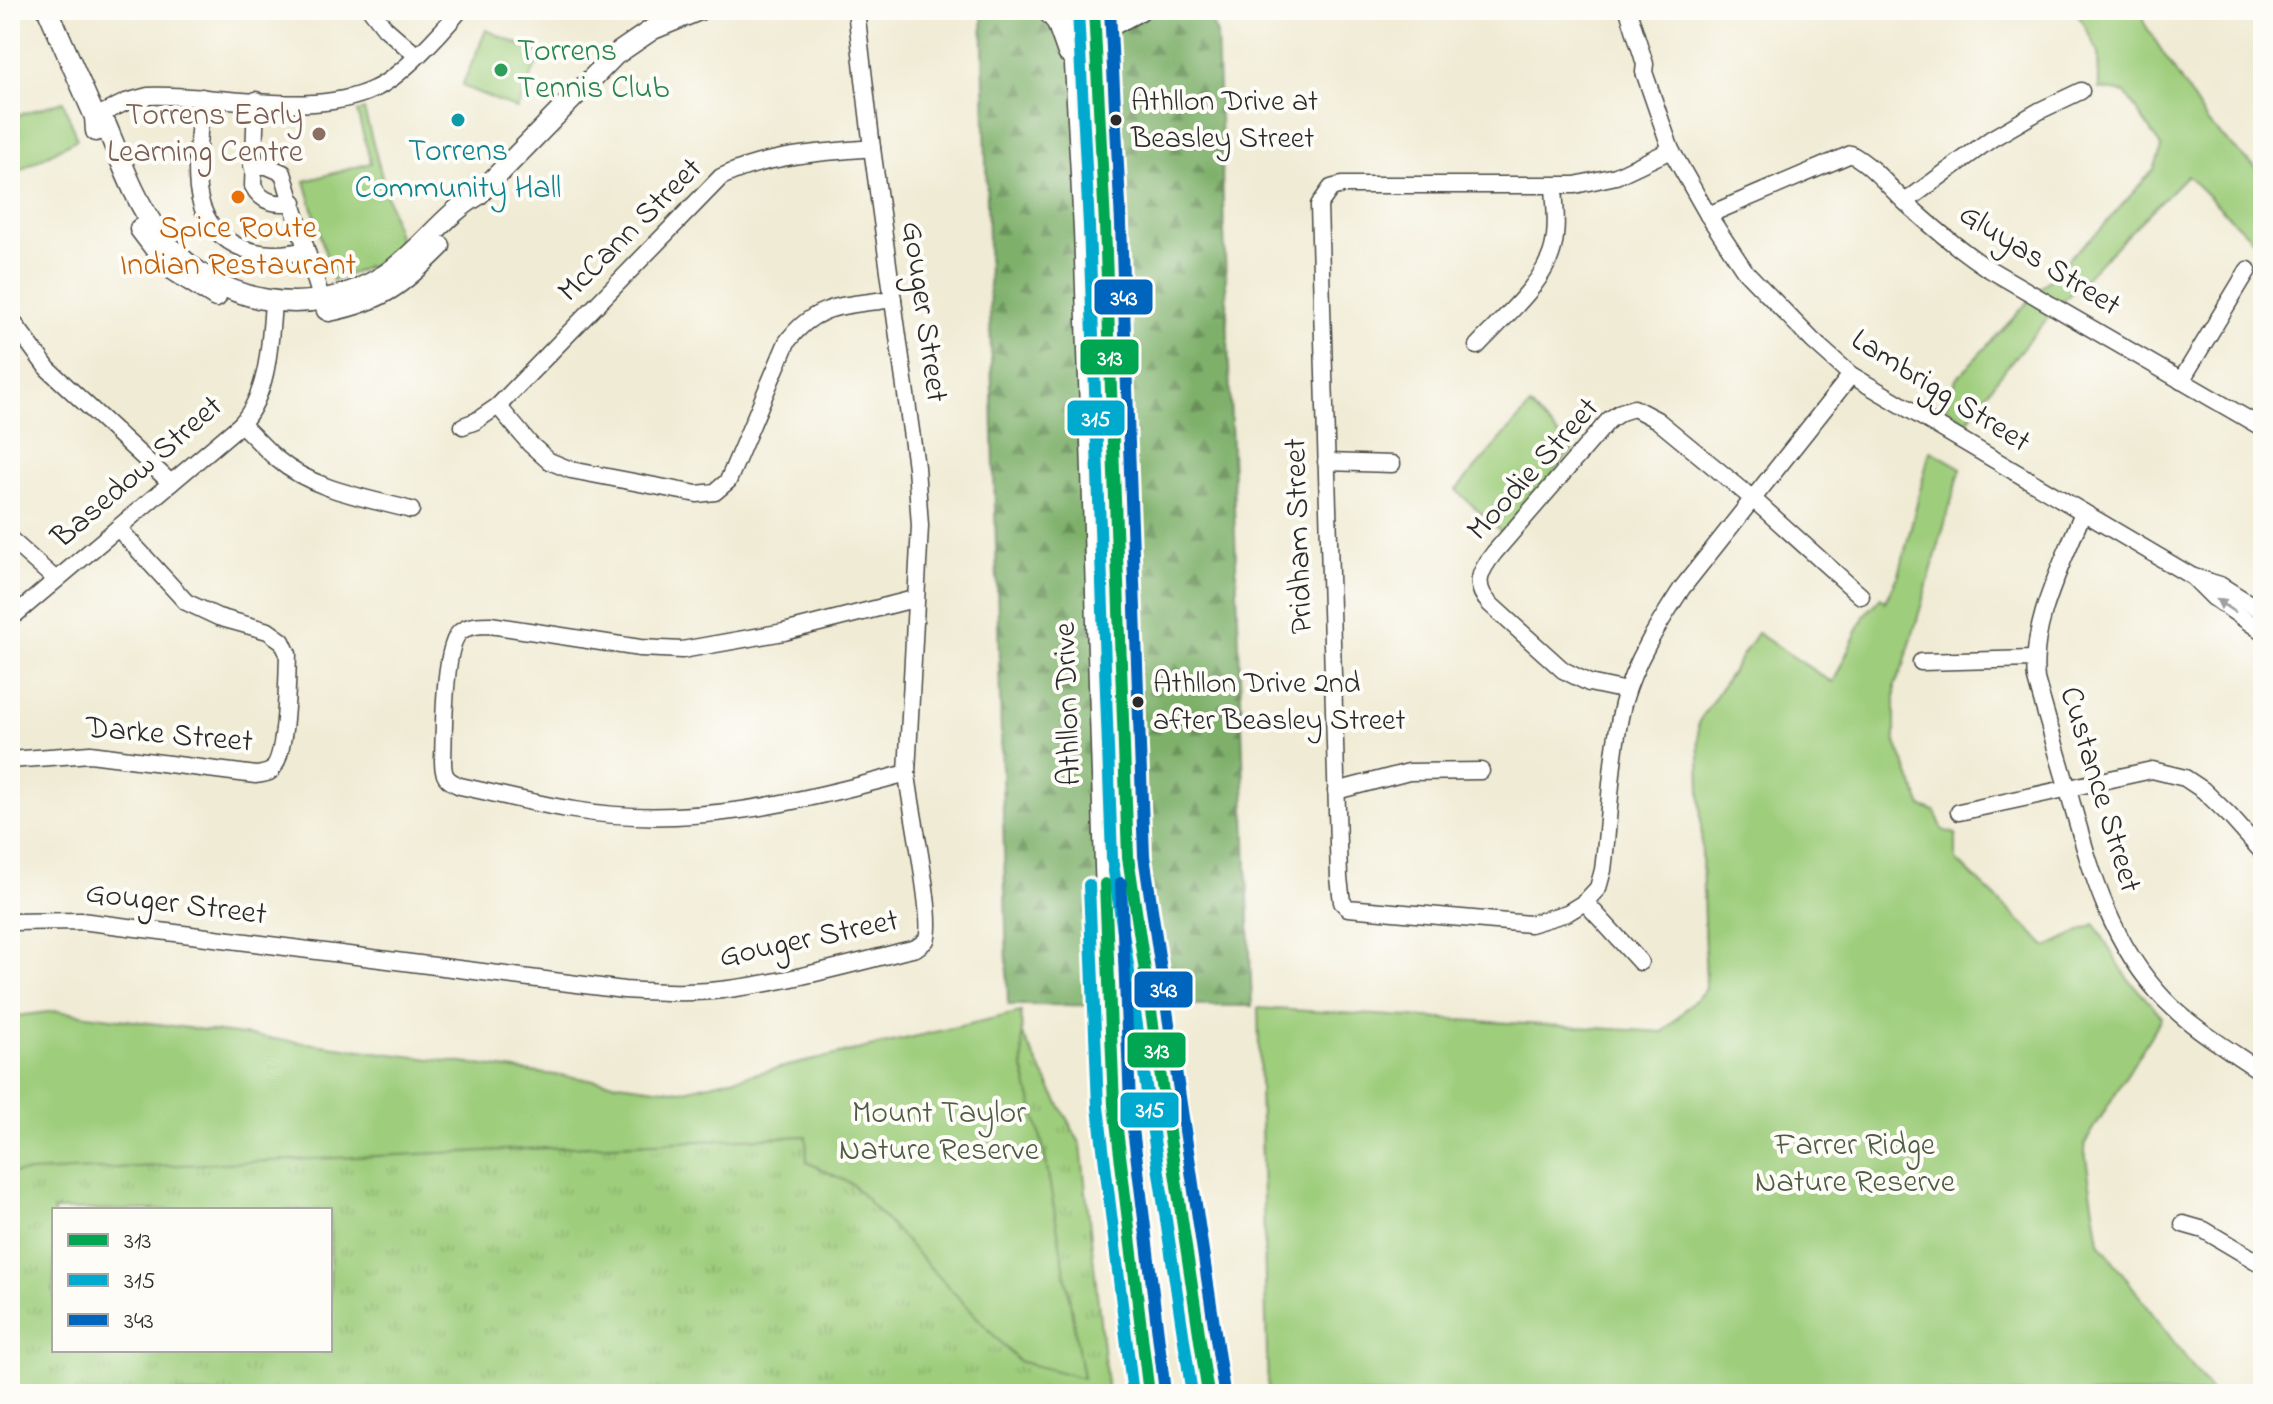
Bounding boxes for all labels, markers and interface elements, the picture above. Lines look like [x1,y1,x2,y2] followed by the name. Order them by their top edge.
[517,29,669,113] place label: Torrens Tennis Club
[492,61,510,79] marker: Torrens Tennis Club
[1130,81,1318,162] place label: Athllon Drive at Beasley Street
[107,93,304,177] place label: Torrens Early Learning Centre
[449,111,467,129] marker: Torrens Community Hall
[1108,112,1124,128] marker: Athllon Drive at Beasley Street
[310,125,328,143] marker: Torrens Early Learning Centre
[355,129,561,213] place label: Torrens Community Hall
[548,148,714,314] street label: McCann Street
[229,188,247,206] marker: Spice Route Indian Restaurant
[1949,192,2130,330] street label: Gluyas Street
[120,206,356,290] place label: Spice Route Indian Restaurant
[887,219,959,406] street label: Gouger Street
[1093,278,1154,316] line badge: 343
[1109,284,1138,316] text: 343
[1841,318,2039,466] street label: Lambrigg Street
[1079,338,1140,376] line badge: 313
[1096,344,1123,376] text: 313
[41,385,234,561] street label: Basedow Street
[1457,387,1612,552] street label: Moodie Street
[1066,399,1126,437] line badge: 315
[1081,405,1111,437] text: 315
[1273,437,1327,635] street label: Pridham Street
[2216,599,2237,614] one-way arrow
[1043,621,1095,787] street label: Athllon Drive
[1153,663,1406,744] place label: Athllon Drive 2nd after Beasley Street
[2045,681,2153,899] street label: Custance Street
[1130,694,1146,710] marker: Athllon Drive 2nd after Beasley Street
[82,705,255,767] street label: Darke Street
[83,871,270,939] street label: Gouger Street
[715,898,903,982] street label: Gouger Street
[1133,970,1194,1009] line badge: 343
[1149,976,1178,1008] text: 343
[1126,1031,1187,1069] line badge: 313
[1143,1037,1170,1069] text: 313
[839,1091,1040,1175] park label: Mount Taylor Nature Reserve
[1119,1091,1180,1129] line badge: 315
[1135,1096,1165,1128] text: 315
[1755,1123,1956,1207] park label: Farrer Ridge Nature Reserve
[52,1208,332,1352] legend
[124,1225,151,1260] text: 313
[124,1265,156,1300] text: 315
[124,1305,154,1340] text: 343

